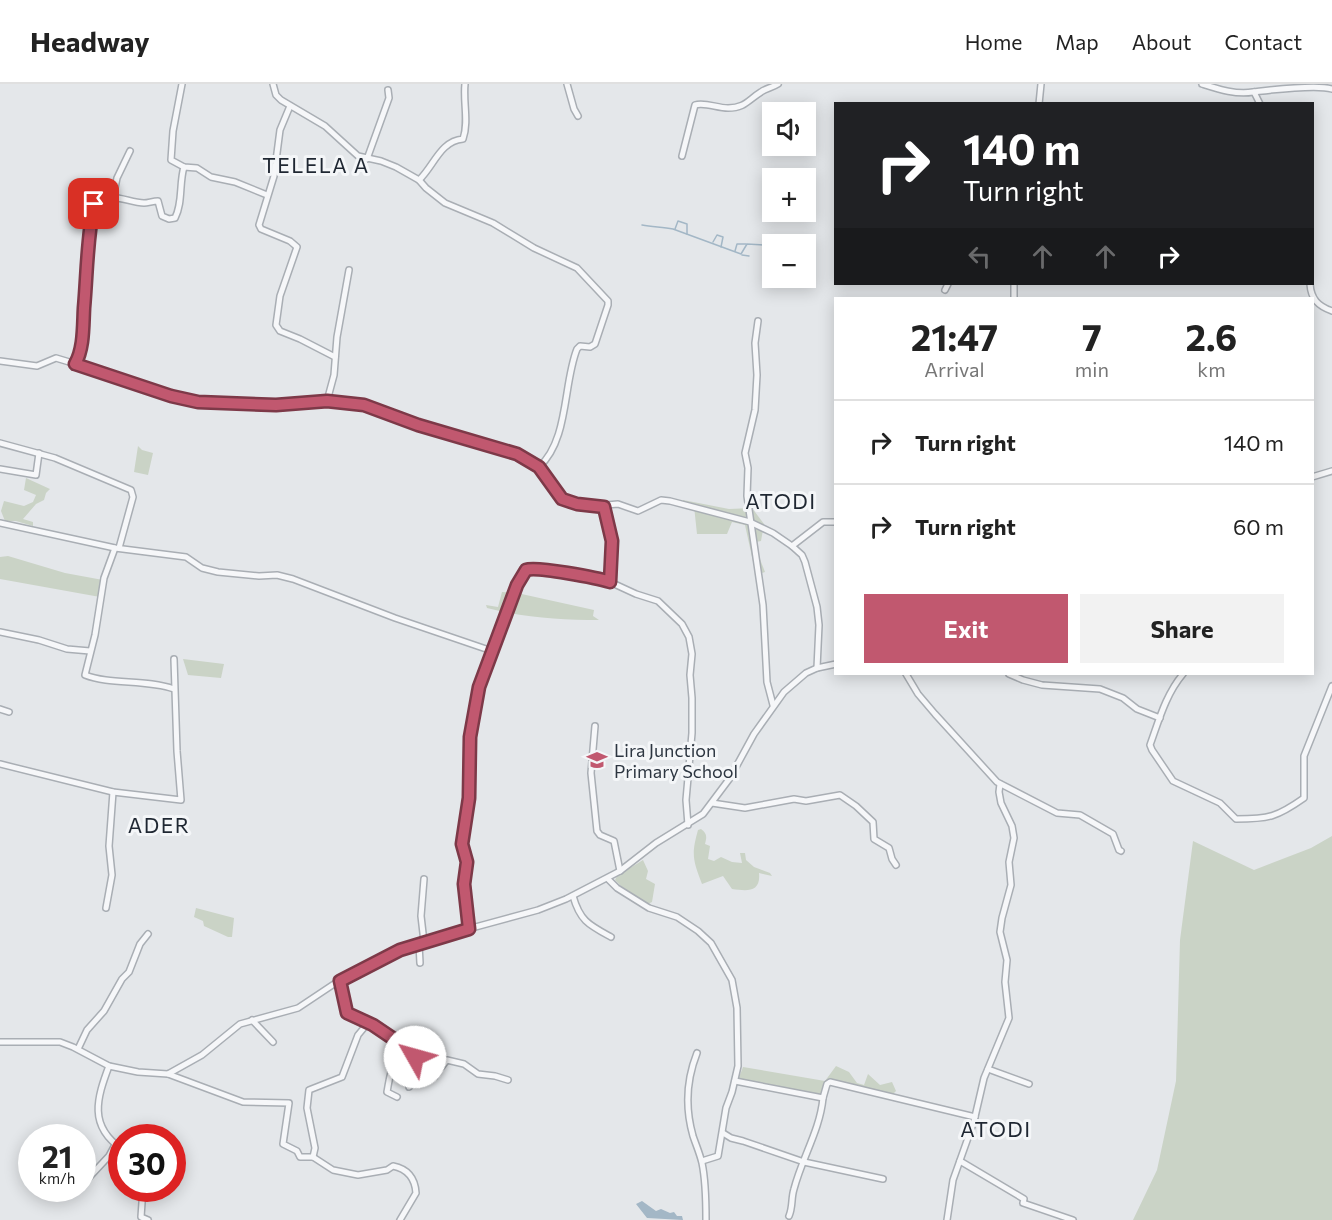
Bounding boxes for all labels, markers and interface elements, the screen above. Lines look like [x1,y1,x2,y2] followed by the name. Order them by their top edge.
[30,24,150,58] text: Headway
[965,29,1022,54] text: Home
[1055,29,1099,54] text: Map
[1132,29,1191,54] text: About
[1224,29,1302,54] text: Contact
[762,102,816,288] map controls
[762,102,816,156] button: sound
[963,122,1080,174] text: 140 m
[864,126,942,204] icon: right
[262,152,370,177] district label: TELELA A
[762,168,816,222] button: +
[963,174,1083,207] text: Turn right
[68,178,119,229] pin
[77,187,110,220] icon: arrive
[762,234,816,288] button: −
[963,240,996,273] icon: left
[1026,240,1059,273] icon: ahead
[1089,240,1122,273] icon: ahead
[1152,240,1185,273] icon: right
[911,314,998,358] text: 21:47
[1082,314,1102,358] text: 7
[1186,314,1237,358] text: 2.6
[924,357,985,381] text: Arrival
[1075,357,1109,381] text: min
[1197,357,1226,381] text: km
[864,426,897,459] icon: right
[915,429,1016,456] text: Turn right
[1224,429,1284,456] text: 140 m
[745,488,817,513] district label: ATODI
[864,510,897,543] icon: right
[915,513,1016,540] text: Turn right
[1233,513,1284,540] text: 60 m
[864,594,1068,663] button: Exit
[1080,594,1284,663] button: Share
[614,739,738,782] place label: Lira Junction Primary School
[585,748,609,772] school or university icon: Lira Junction Primary School
[128,812,190,837] district label: ADER
[383,1025,447,1089] position arrow
[960,1116,1032,1141] district label: ATODI
[108,1124,186,1202] speed limit sign: 30
[42,1137,72,1174] text: 21
[39,1169,75,1187] text: km/h

